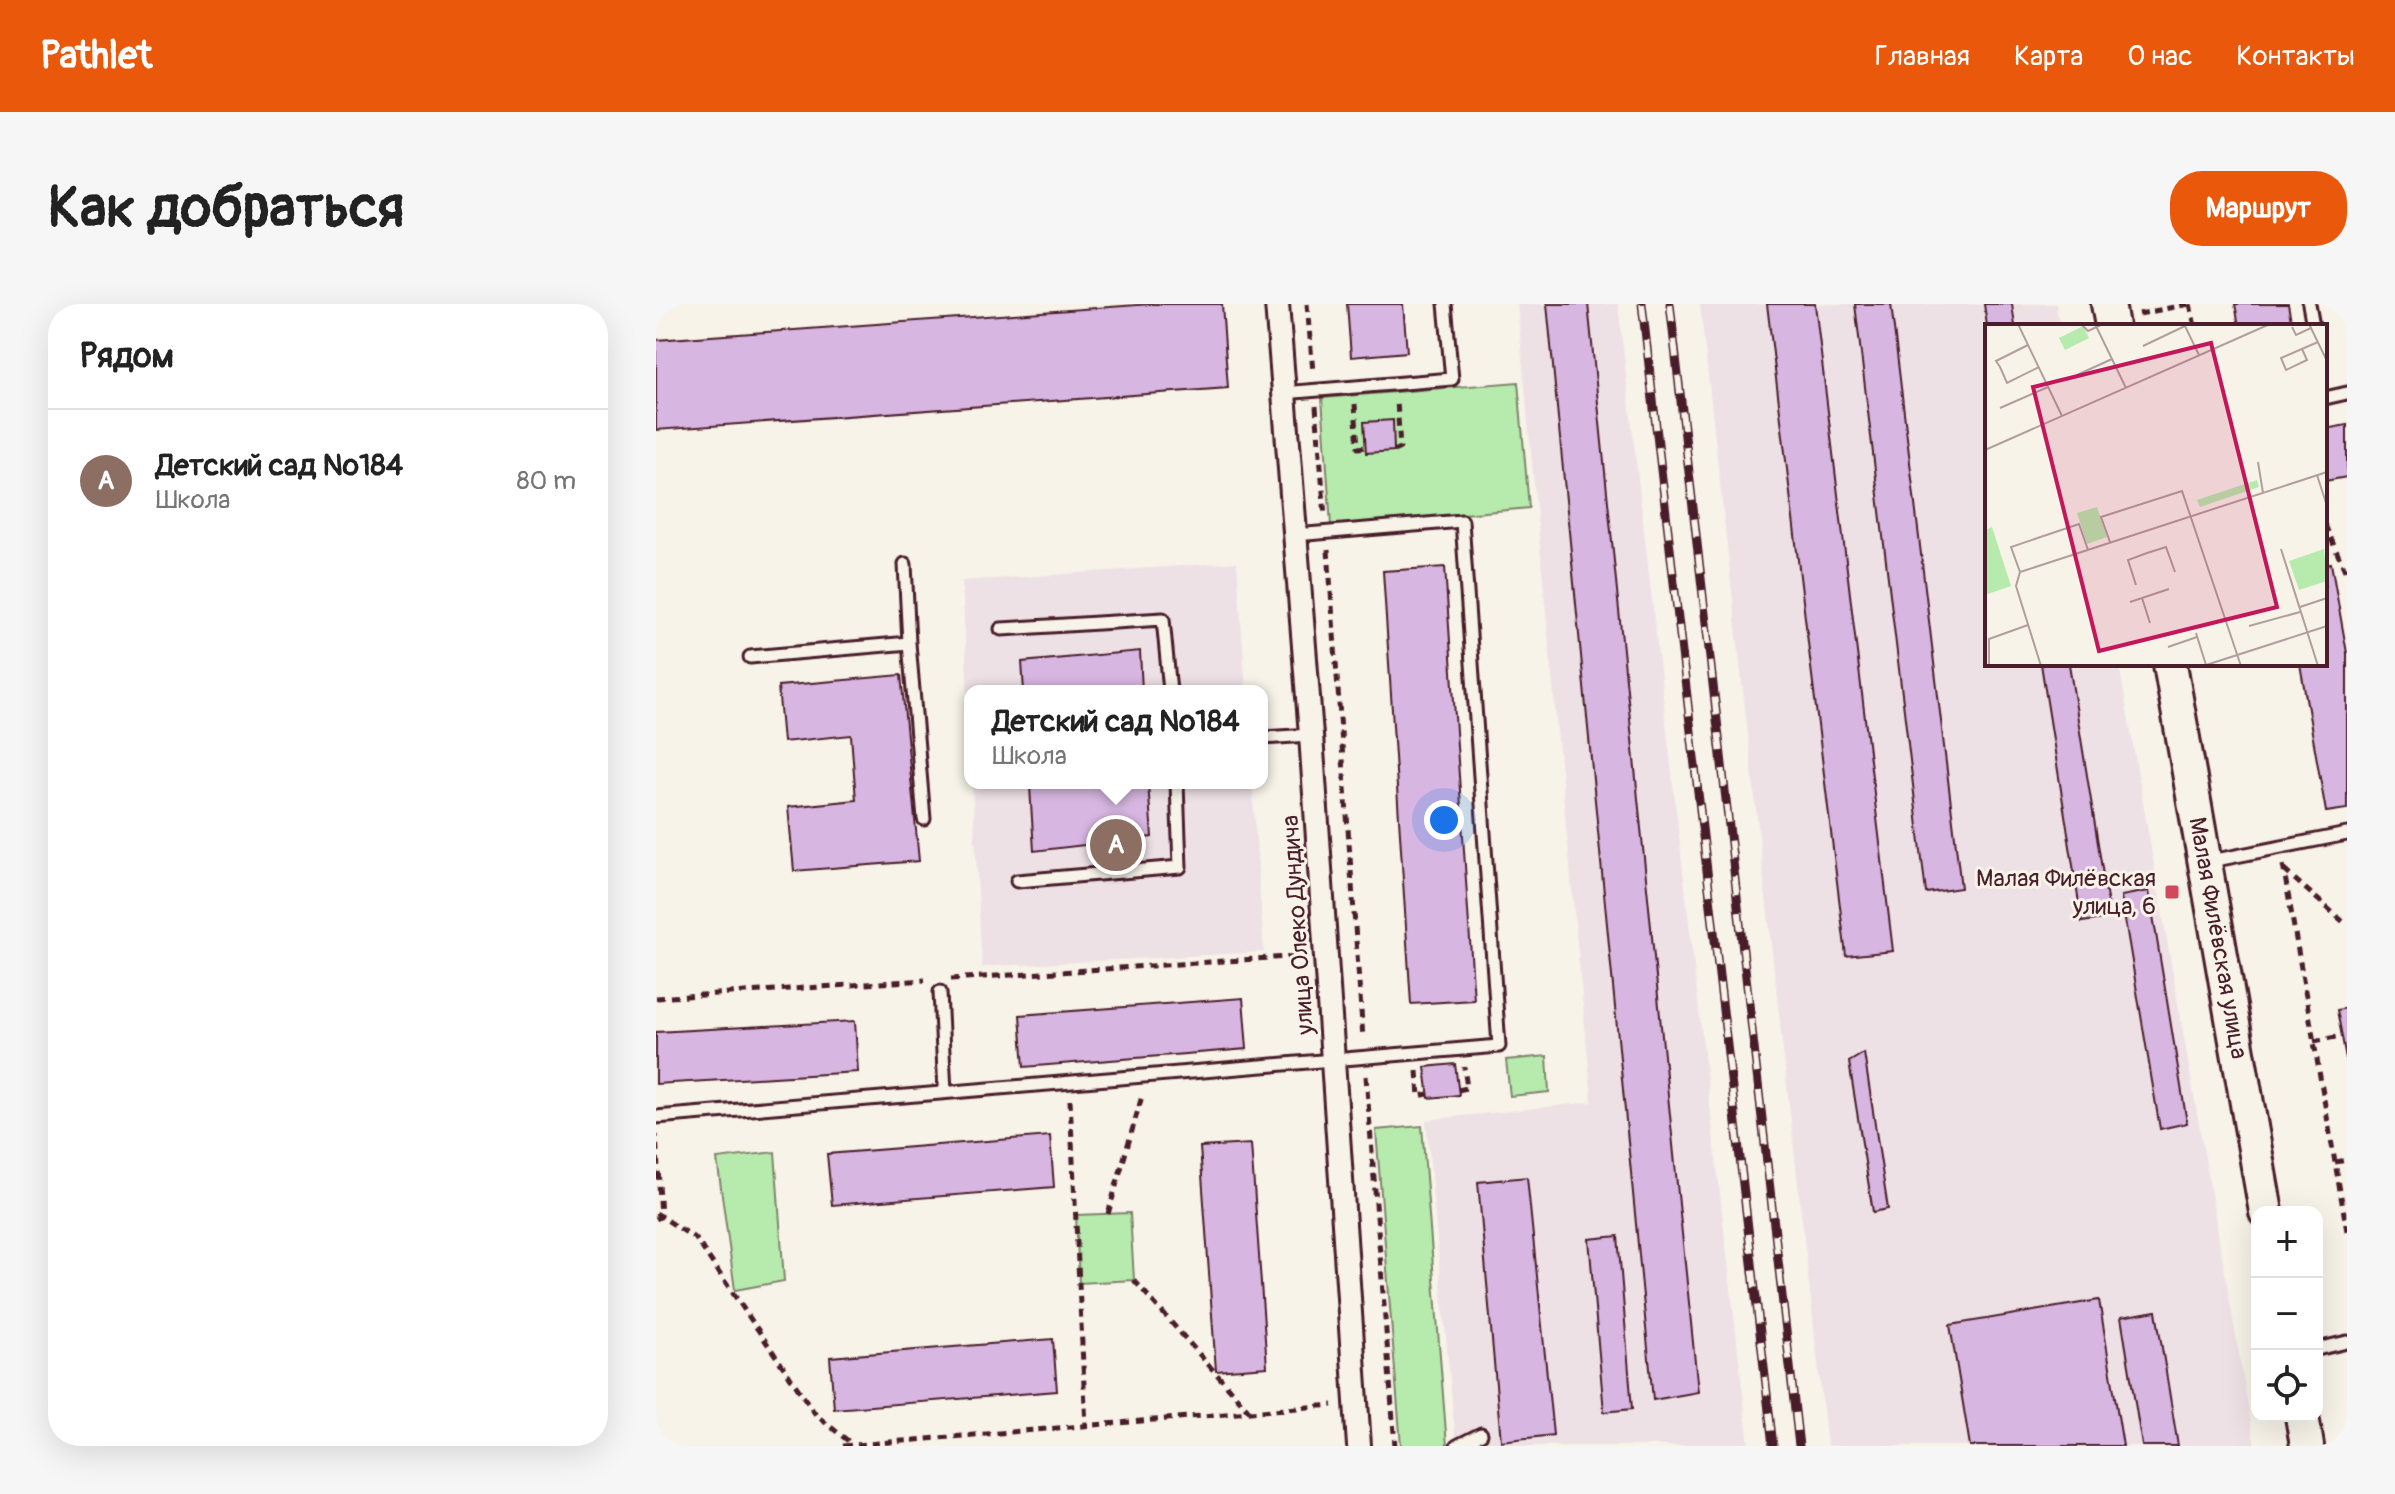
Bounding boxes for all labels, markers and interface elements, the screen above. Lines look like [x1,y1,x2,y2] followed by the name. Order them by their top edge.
[40,32,152,80] text: Pathlet
[1875,39,1970,74] text: Главная
[2014,39,2083,74] text: Карта
[2127,39,2192,74] text: О нас
[2236,39,2355,74] text: Контакты
[2170,171,2347,246] button: Маршрут
[48,174,404,243] text: Как добраться
[1985,324,2327,666] inset map
[80,335,174,378] text: Рядом
[156,447,403,484] text: Детский сад №184
[98,465,114,497] text: A
[516,465,576,497] text: 80 m
[156,484,230,516] text: Школа
[964,685,1268,789] popup
[992,703,1240,740] text: Детский сад №184
[992,740,1067,772] text: Школа
[1424,800,1464,840] your location
[1276,814,1320,1037] street label: улица Олеко Дундича
[1090,815,1142,875] pin: A
[2182,815,2254,1061] street label: Малая Филёвская улица
[1976,864,2156,921] place label: Малая Филёвская улица, 6
[2163,883,2181,901] marker: Малая Филёвская улица, 6
[2251,1206,2323,1422] map controls
[2251,1206,2323,1278] button: +
[2251,1278,2323,1350] button: −
[2251,1350,2323,1422] button: locate

